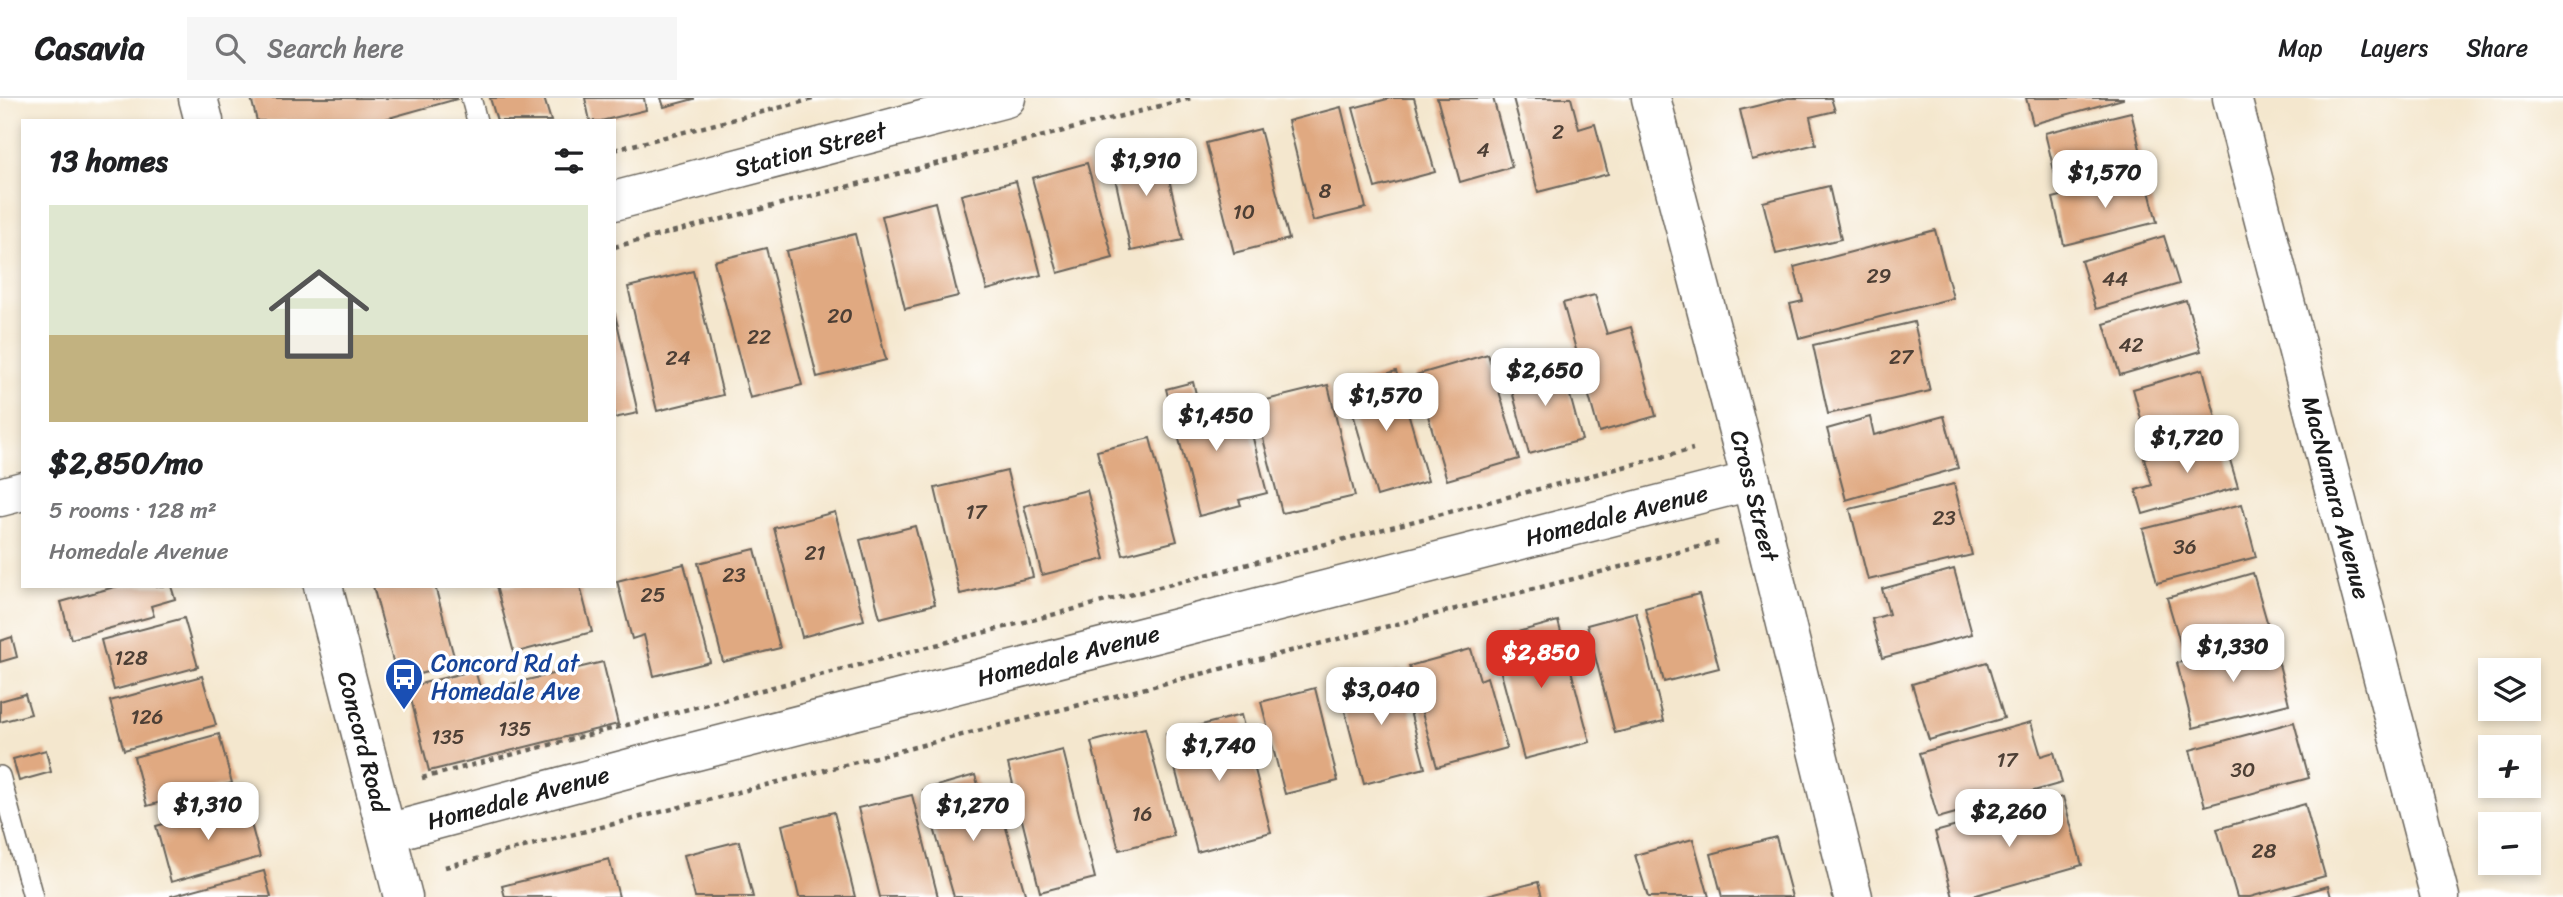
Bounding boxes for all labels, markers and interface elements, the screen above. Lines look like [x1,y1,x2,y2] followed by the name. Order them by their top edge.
[187,17,677,80] search box
[35,19,145,77] text: Casavia
[267,25,404,71] text: Search here
[2278,27,2323,69] text: Map
[2361,27,2428,69] text: Layers
[2466,27,2528,69] text: Share
[211,29,249,67] icon: search
[730,109,892,190] street label: Station Street
[1552,113,1564,151] house number: 2
[1476,131,1490,169] house number: 4
[49,134,168,188] text: 13 homes
[1089,139,1203,198] pin: $1,910
[1111,140,1181,181] text: $1,910
[550,142,588,180] icon: filters
[2048,150,2162,210] pin: $1,570
[2068,152,2142,193] text: $1,570
[1319,172,1332,210] house number: 8
[1233,193,1255,231] house number: 10
[256,251,382,377] icon: home
[1866,257,1892,295] house number: 29
[2102,260,2128,298] house number: 44
[827,297,853,335] house number: 20
[747,318,771,356] house number: 22
[2118,326,2144,364] house number: 42
[1889,338,1915,376] house number: 27
[665,339,691,377] house number: 24
[1488,348,1602,408] pin: $2,650
[1507,350,1583,391] text: $2,650
[1329,374,1443,433] pin: $1,570
[1349,375,1423,416] text: $1,570
[2289,391,2383,604] street label: MacNamara Avenue
[1159,394,1273,453] pin: $1,450
[1179,395,1253,436] text: $1,450
[2130,416,2244,475] pin: $1,720
[2151,417,2223,458] text: $1,720
[1718,426,1791,567] street label: Cross Street
[49,436,203,490] text: $2,850/mo
[1521,472,1713,559] street label: Homedale Avenue
[49,490,217,531] text: 5 rooms · 128 m²
[966,493,989,531] house number: 17
[1932,499,1956,537] house number: 23
[2173,528,2197,566] house number: 36
[49,531,229,572] text: Homedale Avenue
[804,534,826,572] house number: 21
[722,556,746,594] house number: 23
[641,576,666,614] house number: 25
[972,612,1164,699] street label: Homedale Avenue
[2176,624,2290,684] pin: $1,330
[2197,626,2269,667] text: $1,330
[1484,630,1598,690] pin: $2,850
[1502,632,1580,673] text: $2,850
[114,639,148,677] house number: 128
[431,642,581,712] place label: Concord Rd at Homedale Ave
[383,656,425,711] bus stop icon: Concord Rd at Homedale Ave
[2478,658,2541,875] map controls
[2478,658,2541,721] button: layers
[325,667,402,818] street label: Concord Road
[1324,668,1438,727] pin: $3,040
[1342,669,1420,710] text: $3,040
[130,698,164,736] house number: 126
[498,710,532,748] house number: 135
[431,718,465,756] house number: 135
[1162,724,1276,783] pin: $1,740
[1182,725,1256,766] text: $1,740
[2478,735,2541,798] button: +
[1997,741,2020,779] house number: 17
[2231,751,2255,789] house number: 30
[422,753,614,842] street label: Homedale Avenue
[151,782,265,842] pin: $1,310
[174,784,242,825] text: $1,310
[916,784,1030,843] pin: $1,270
[937,785,1009,826] text: $1,270
[1952,790,2066,849] pin: $2,260
[1971,791,2047,832] text: $2,260
[1132,795,1152,833] house number: 16
[2478,812,2541,875] button: −
[2252,832,2277,870] house number: 28

